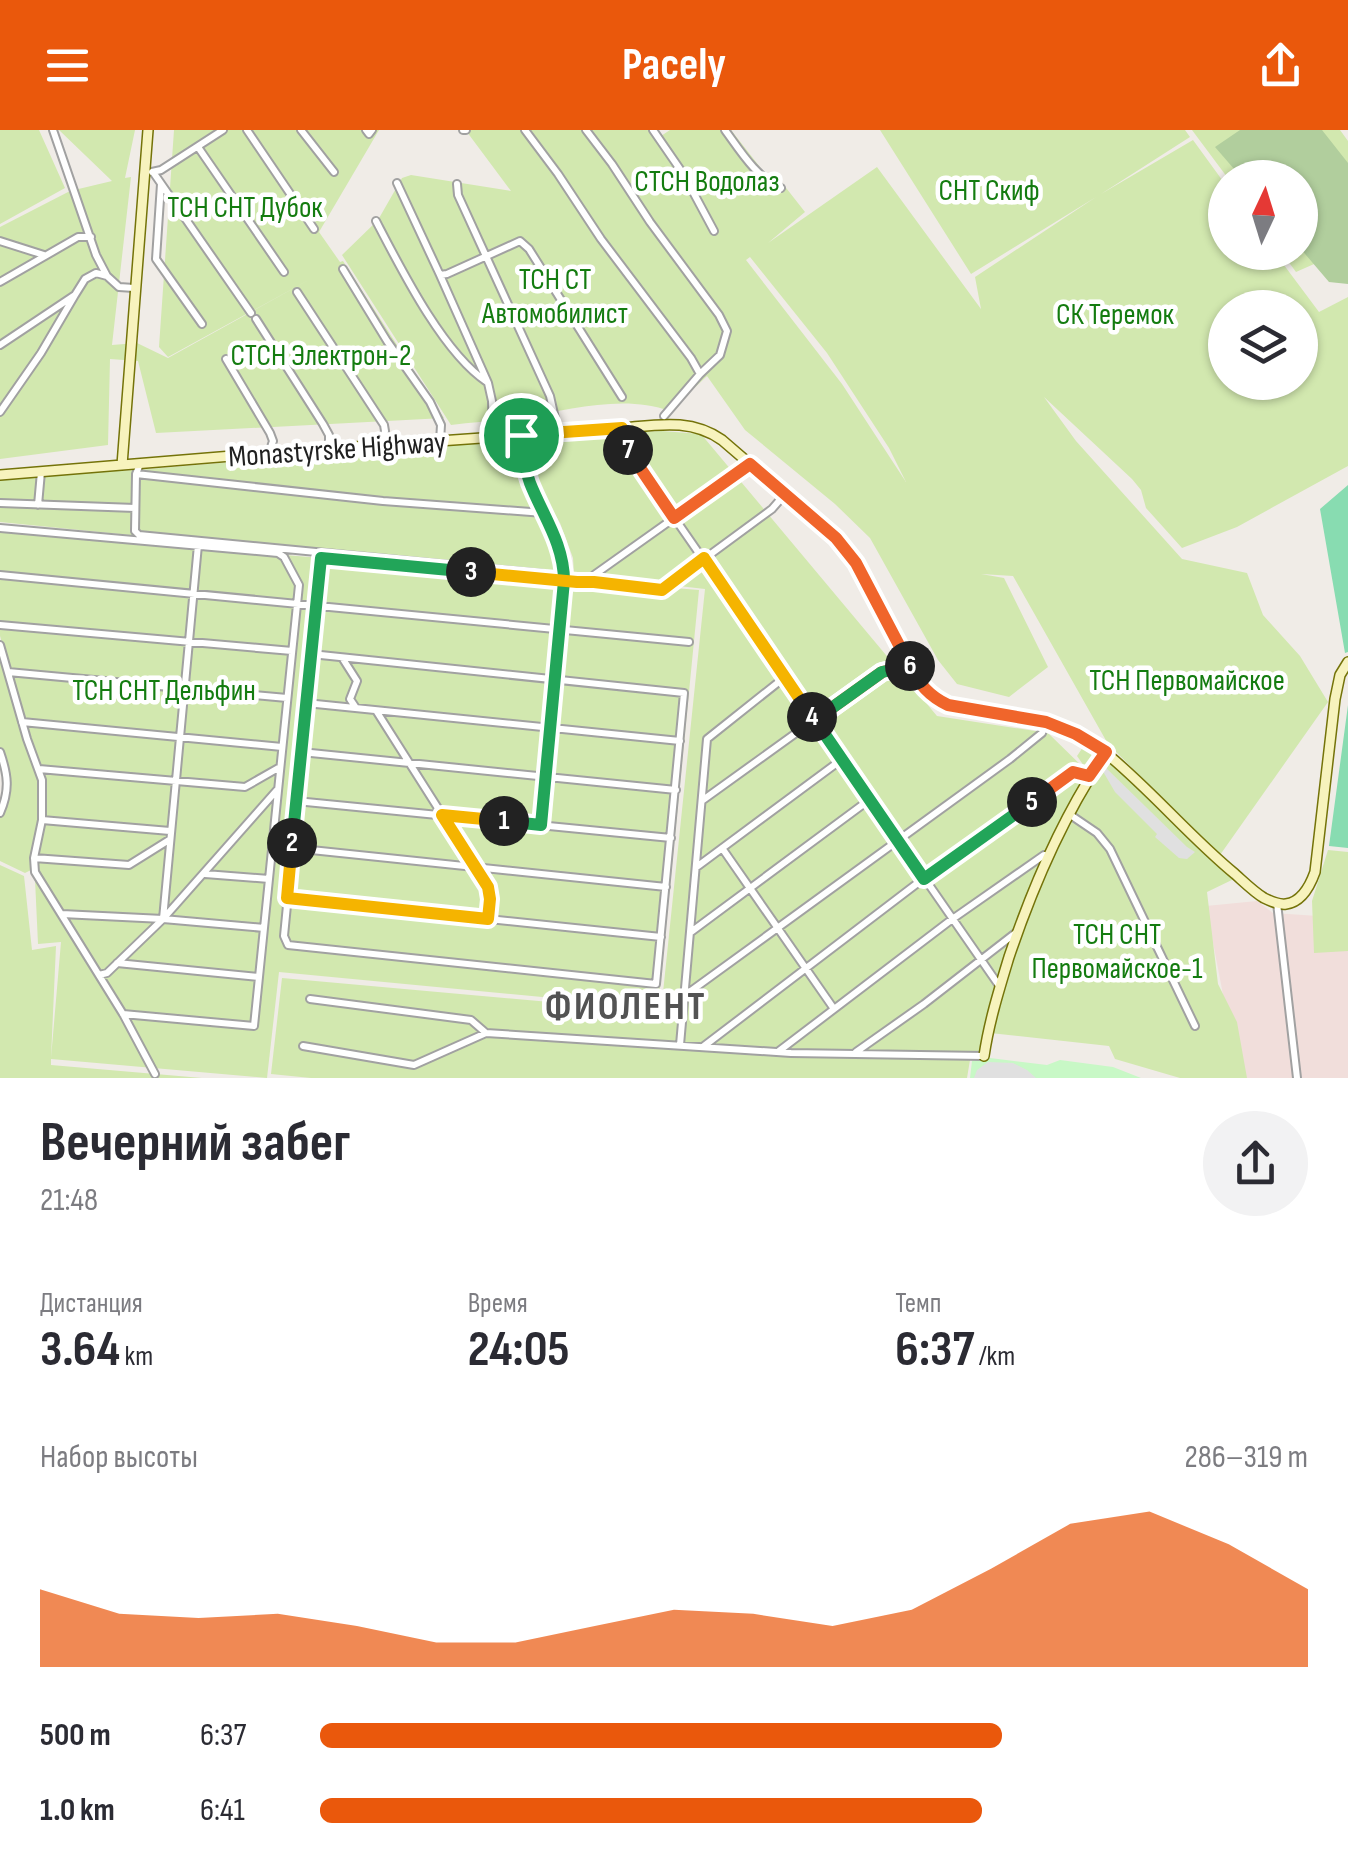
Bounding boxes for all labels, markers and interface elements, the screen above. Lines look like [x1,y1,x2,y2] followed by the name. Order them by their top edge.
[40,38,95,93] icon: menu
[622,38,726,93] text: Pacely
[1253,38,1308,93] icon: share
[1208,160,1318,270] north arrow
[1208,160,1318,400] map controls
[634,164,780,200] park label: СТСН Водолаз
[938,173,1040,209] park label: СНТ Скиф
[167,190,323,226] park label: ТСН СНТ Дубок
[481,262,628,332] park label: ТСН СТ Автомобилист
[1208,290,1318,400] button: layers
[1056,297,1175,333] park label: СК Теремок
[231,338,411,374] park label: СТСН Электрон-2
[479,393,564,478] pin
[494,408,549,463] icon: arrive
[227,424,447,476] street label: Monastyrske Highway
[603,425,653,475] pin: 7
[622,433,634,466] text: 7
[446,547,496,597] pin: 3
[465,555,477,588] text: 3
[885,641,935,691] pin: 6
[903,649,917,682] text: 6
[1089,663,1285,699] park label: ТСН Первомайское
[72,673,256,709] park label: ТСН СНТ Дельфин
[787,692,837,742] pin: 4
[805,700,819,733] text: 4
[1007,777,1057,827] pin: 5
[1026,785,1038,818] text: 5
[479,796,529,846] pin: 1
[499,804,509,837] text: 1
[267,818,317,868] pin: 2
[286,826,298,859] text: 2
[1031,917,1203,987] park label: ТСН СНТ Первомайское-1
[545,983,707,1031] district label: ФИОЛЕНТ
[40,1110,350,1177] text: Вечерний забег
[1203,1111,1308,1216] button: share
[40,1181,98,1220] text: 21:48
[40,1287,143,1320] text: Дистанция
[468,1287,528,1320] text: Время
[895,1287,941,1320] text: Темп
[40,1320,120,1380] text: 3.64
[468,1320,570,1380] text: 24:05
[895,1320,974,1380] text: 6:37
[120,1340,153,1373] text: km
[974,1340,1015,1373] text: /km
[40,1438,198,1477] text: Набор высоты
[1185,1438,1308,1477] text: 286–319 m
[40,1716,111,1755] text: 500 m
[200,1716,246,1755] text: 6:37
[40,1791,115,1830] text: 1.0 km
[200,1791,245,1830] text: 6:41

